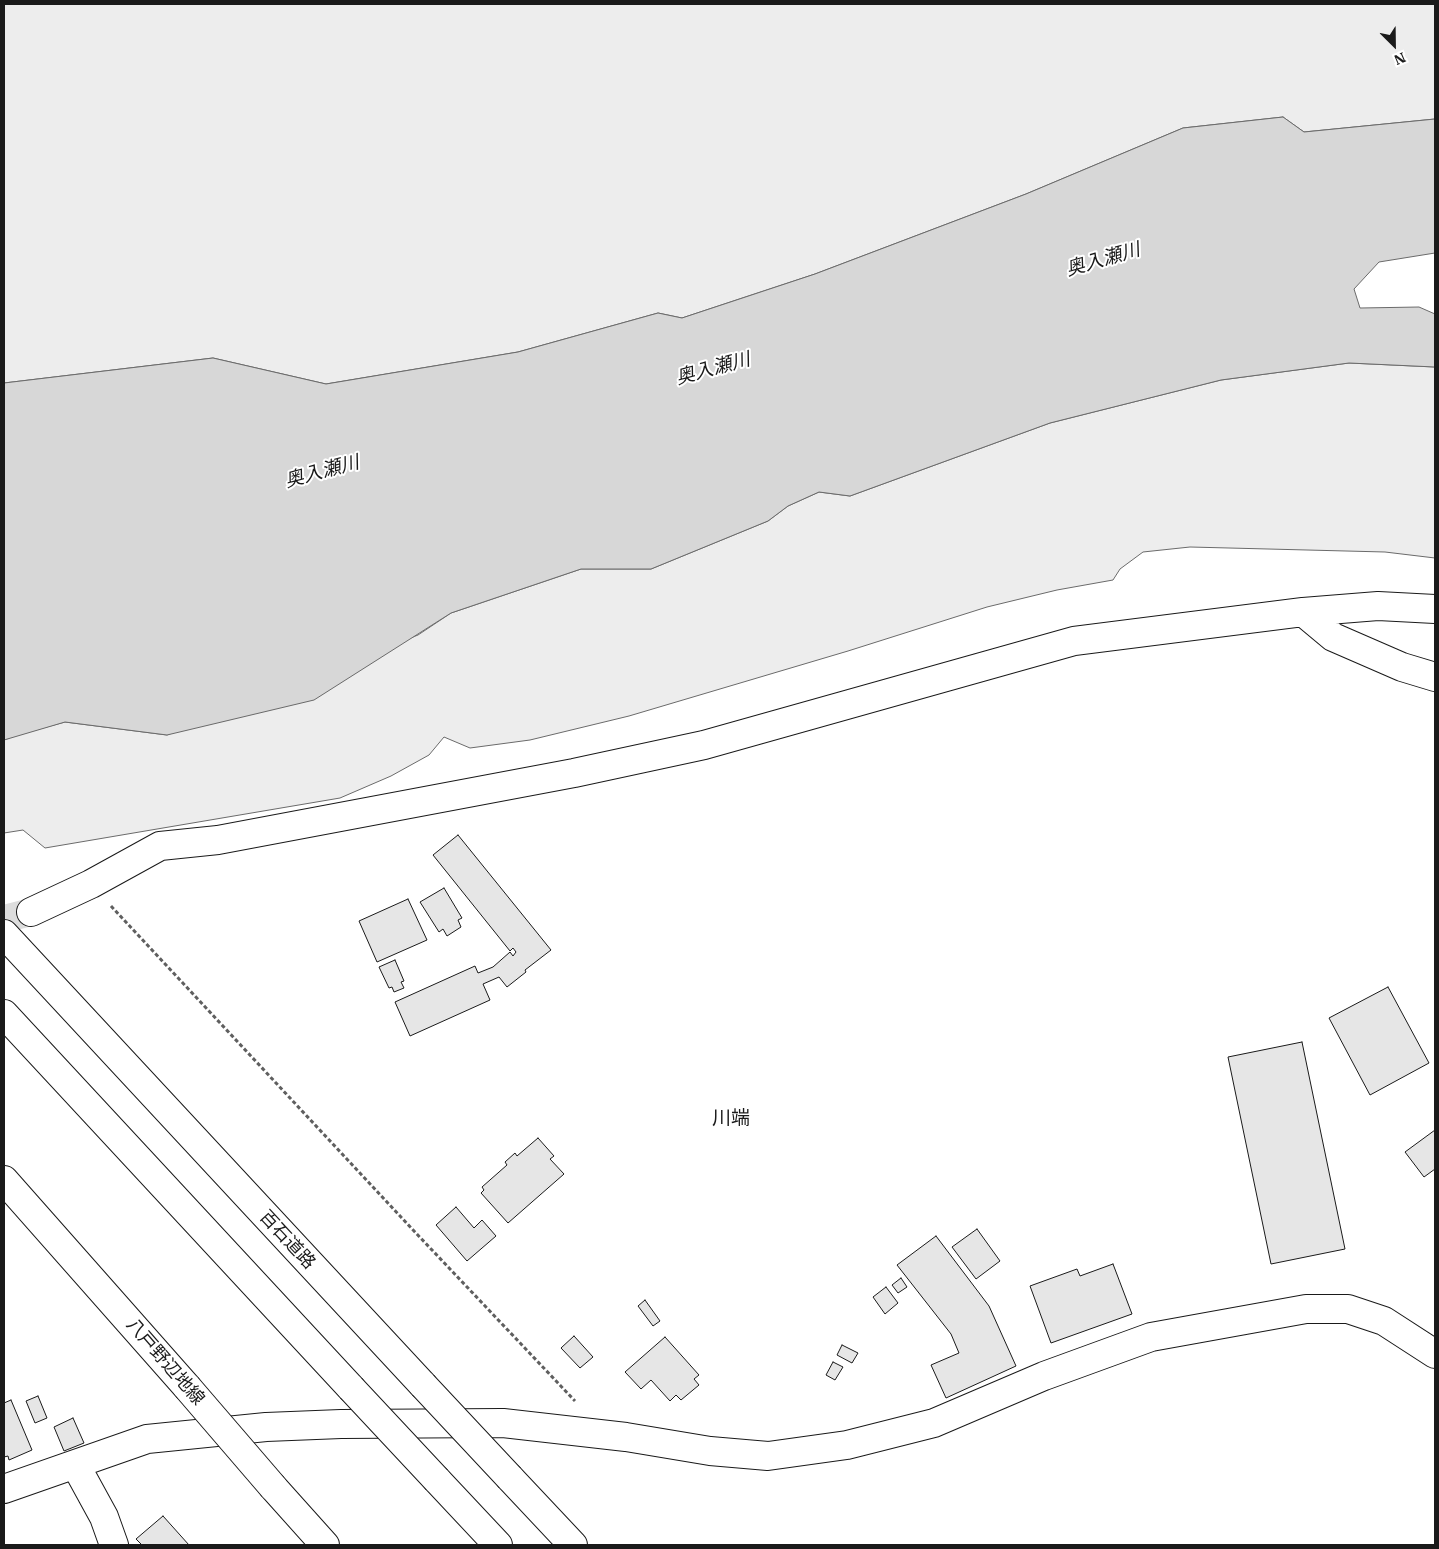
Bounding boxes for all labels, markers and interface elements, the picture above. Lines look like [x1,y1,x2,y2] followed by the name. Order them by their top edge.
[1369,20,1419,70] north arrow
[1391,48,1408,69] text: N
[1063,239,1143,281] water label: 奥入瀬川
[673,348,753,390] water label: 奥入瀬川
[282,451,362,493] water label: 奥入瀬川
[712,1108,750,1130] district label: 川端
[255,1206,319,1274] street label: 百石道路
[121,1314,209,1410] street label: 八戸野辺地線

